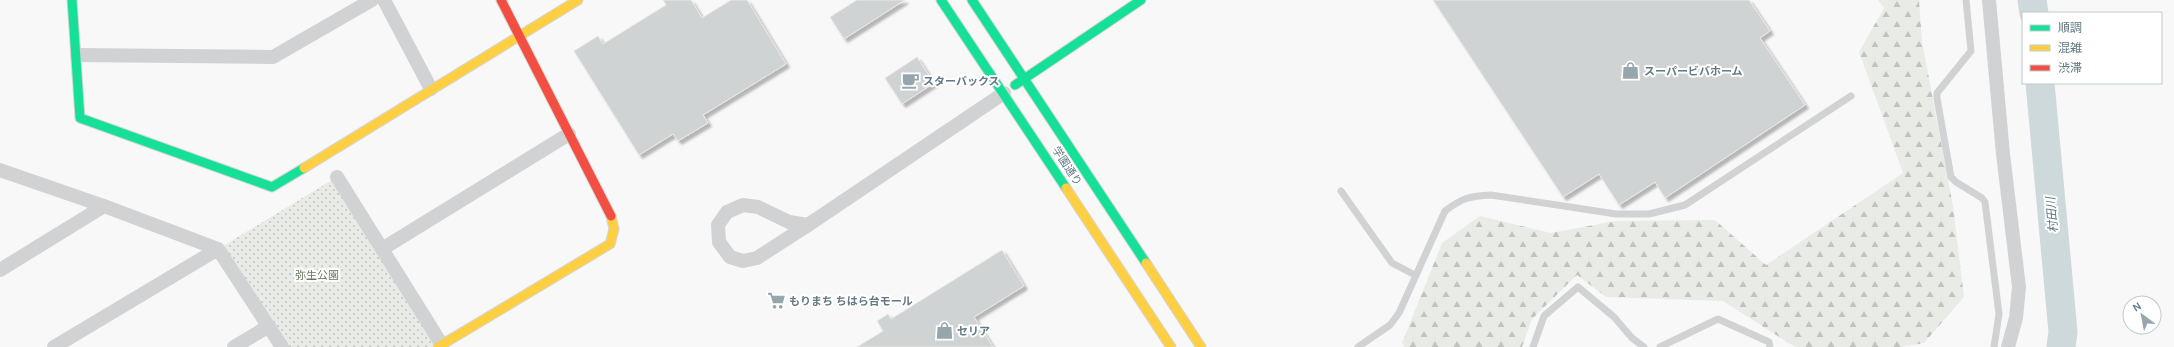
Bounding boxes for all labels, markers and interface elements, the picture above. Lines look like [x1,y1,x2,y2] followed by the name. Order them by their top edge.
[2022,12,2162,84] legend
[2058,21,2082,35] text: 順調
[2058,41,2082,55] text: 混雑
[1621,61,1641,81] shop icon: スーパービバホーム
[2058,61,2082,75] text: 渋滞
[1644,65,1743,78] place label: スーパービバホーム
[900,71,920,91] cafe icon: スターバックス
[923,75,1000,88] place label: スターバックス
[1050,144,1084,188] street label: 学園通り
[2043,194,2061,234] water label: 村田川
[295,269,339,282] park label: 弥生公園
[766,291,786,311] supermarket icon: もりまち ちはら台モール
[789,295,913,308] place label: もりまち ちはら台モール
[2122,295,2162,335] north arrow
[2130,299,2144,315] text: N
[934,321,954,341] shop icon: セリア
[957,325,990,338] place label: セリア

